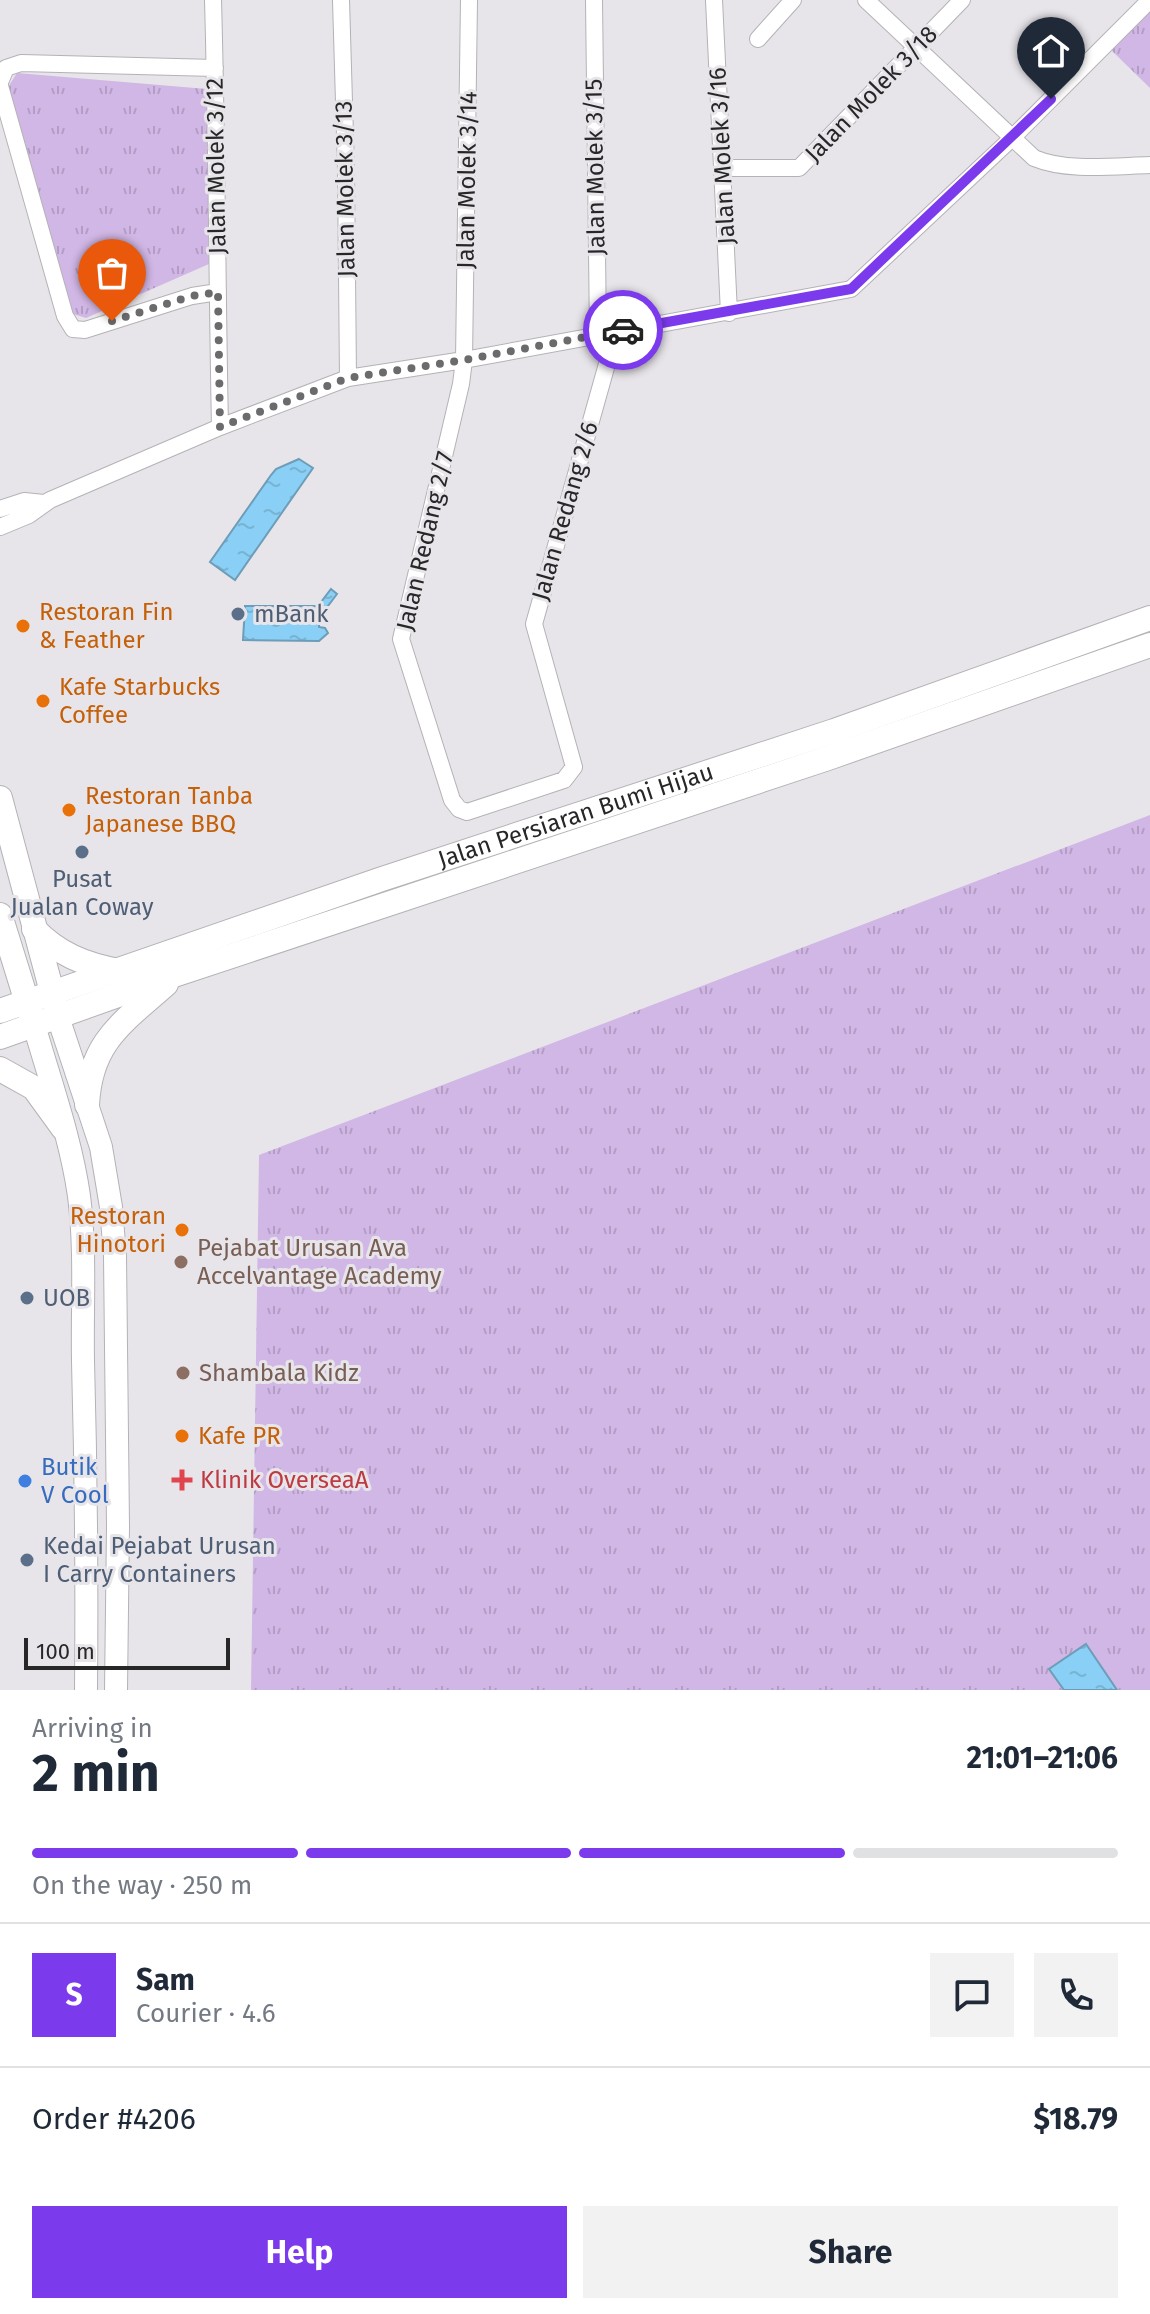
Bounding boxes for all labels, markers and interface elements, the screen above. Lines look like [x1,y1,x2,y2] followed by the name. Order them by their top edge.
[1017,17,1085,99] pin
[799,20,943,168] street label: Jalan Molek 3/18
[1029,29,1073,73] icon: home
[703,67,741,245] street label: Jalan Molek 3/16
[200,77,232,255] street label: Jalan Molek 3/12
[579,78,611,256] street label: Jalan Molek 3/15
[451,91,483,269] street label: Jalan Molek 3/14
[329,100,361,278] street label: Jalan Molek 3/13
[78,239,146,321] pin
[90,251,134,295] icon: bag
[583,290,663,370] courier
[601,308,645,352] icon: car
[526,418,604,604] street label: Jalan Redang 2/6
[391,449,459,633] street label: Jalan Redang 2/7
[39,598,173,654] place label: Restoran Fin & Feather
[254,600,329,628] place label: mBank
[229,605,247,623] marker: mBank
[14,617,32,635] marker: Restoran Fin & Feather
[59,673,220,729] place label: Kafe Starbucks Coffee
[34,692,52,710] marker: Kafe Starbucks Coffee
[435,757,717,874] street label: Jalan Persiaran Bumi Hijau
[85,782,253,838] place label: Restoran Tanba Japanese BBQ
[60,801,78,819] marker: Restoran Tanba Japanese BBQ
[73,843,91,861] marker: Pusat Jualan Coway
[11,865,154,921] place label: Pusat Jualan Coway
[70,1202,166,1258] place label: Restoran Hinotori
[173,1221,191,1239] marker: Restoran Hinotori
[197,1234,442,1290] place label: Pejabat Urusan Ava Accelvantage Academy
[172,1253,190,1271] marker: Pejabat Urusan Ava Accelvantage Academy
[43,1284,90,1312] place label: UOB
[18,1289,36,1307] marker: UOB
[199,1359,359,1387] place label: Shambala Kidz
[174,1364,192,1382] marker: Shambala Kidz
[198,1422,281,1450] place label: Kafe PR
[173,1427,191,1445] marker: Kafe PR
[41,1453,109,1509] place label: Butik V Cool
[200,1466,369,1494] place label: Klinik OverseaA
[171,1469,193,1491] marker: Klinik OverseaA
[16,1472,34,1490] marker: Butik V Cool
[43,1532,276,1588] place label: Kedai Pejabat Urusan I Carry Containers
[18,1551,36,1569] marker: Kedai Pejabat Urusan I Carry Containers
[24,1634,230,1670] scale bar
[36,1638,95,1665] text: 100 m
[32,1713,153,1744] text: Arriving in
[967,1740,1118,1776] text: 21:01–21:06
[32,1742,160,1805] text: 2 min
[32,1870,252,1901] text: On the way · 250 m
[930,1953,1014,2037] button: chat
[1034,1953,1118,2037] button: phone
[136,1962,195,1998] text: Sam
[65,1977,83,2013] text: S
[136,1998,276,2029] text: Courier · 4.6
[32,2101,196,2137] text: Order #4206
[1034,2101,1118,2137] text: $18.79
[32,2206,567,2298] button: Help
[583,2206,1118,2298] button: Share

